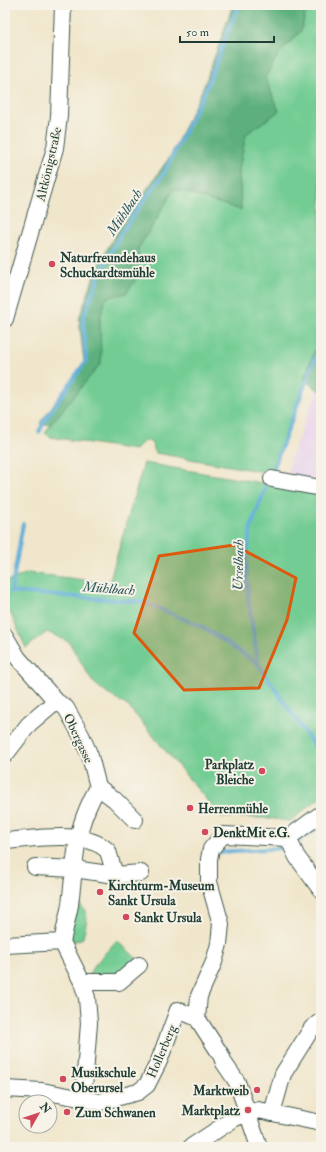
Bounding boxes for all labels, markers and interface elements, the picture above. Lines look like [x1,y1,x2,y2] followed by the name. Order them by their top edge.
[180,18,274,44] scale bar
[186,25,210,40] text: 50 m
[32,125,65,204] street label: Altkönigstraße
[102,186,146,240] water label: Mühlbach
[59,250,156,281] place label: Naturfreundehaus Schuckardtsmühle
[47,259,57,269] marker: Naturfreundehaus Schuckardtsmühle
[230,539,247,591] water label: Urselbach
[81,578,136,599] water label: Mühlbach
[60,711,97,766] street label: Obergasse
[205,757,255,788] place label: Parkplatz Bleiche
[257,766,267,776] marker: Parkplatz Bleiche
[198,801,269,817] place label: Herrenmühle
[185,803,195,813] marker: Herrenmühle
[213,825,290,841] place label: DenktMit e.G.
[200,827,210,837] marker: DenktMit e.G.
[108,878,215,909] place label: Kirchturm-Museum Sankt Ursula
[95,887,105,897] marker: Kirchturm-Museum Sankt Ursula
[134,910,202,926] place label: Sankt Ursula
[121,912,131,922] marker: Sankt Ursula
[144,1022,181,1081] street label: Hollerberg
[70,1065,137,1096] place label: Musikschule Oberursel
[58,1074,68,1084] marker: Musikschule Oberursel
[192,1083,250,1099] place label: Marktweib
[252,1085,262,1095] marker: Marktweib
[18,1094,58,1134] north arrow
[37,1099,54,1117] text: N
[180,1103,241,1120] place label: Marktplatz
[75,1105,156,1121] place label: Zum Schwanen
[243,1105,253,1115] marker: Marktplatz
[62,1107,72,1117] marker: Zum Schwanen

